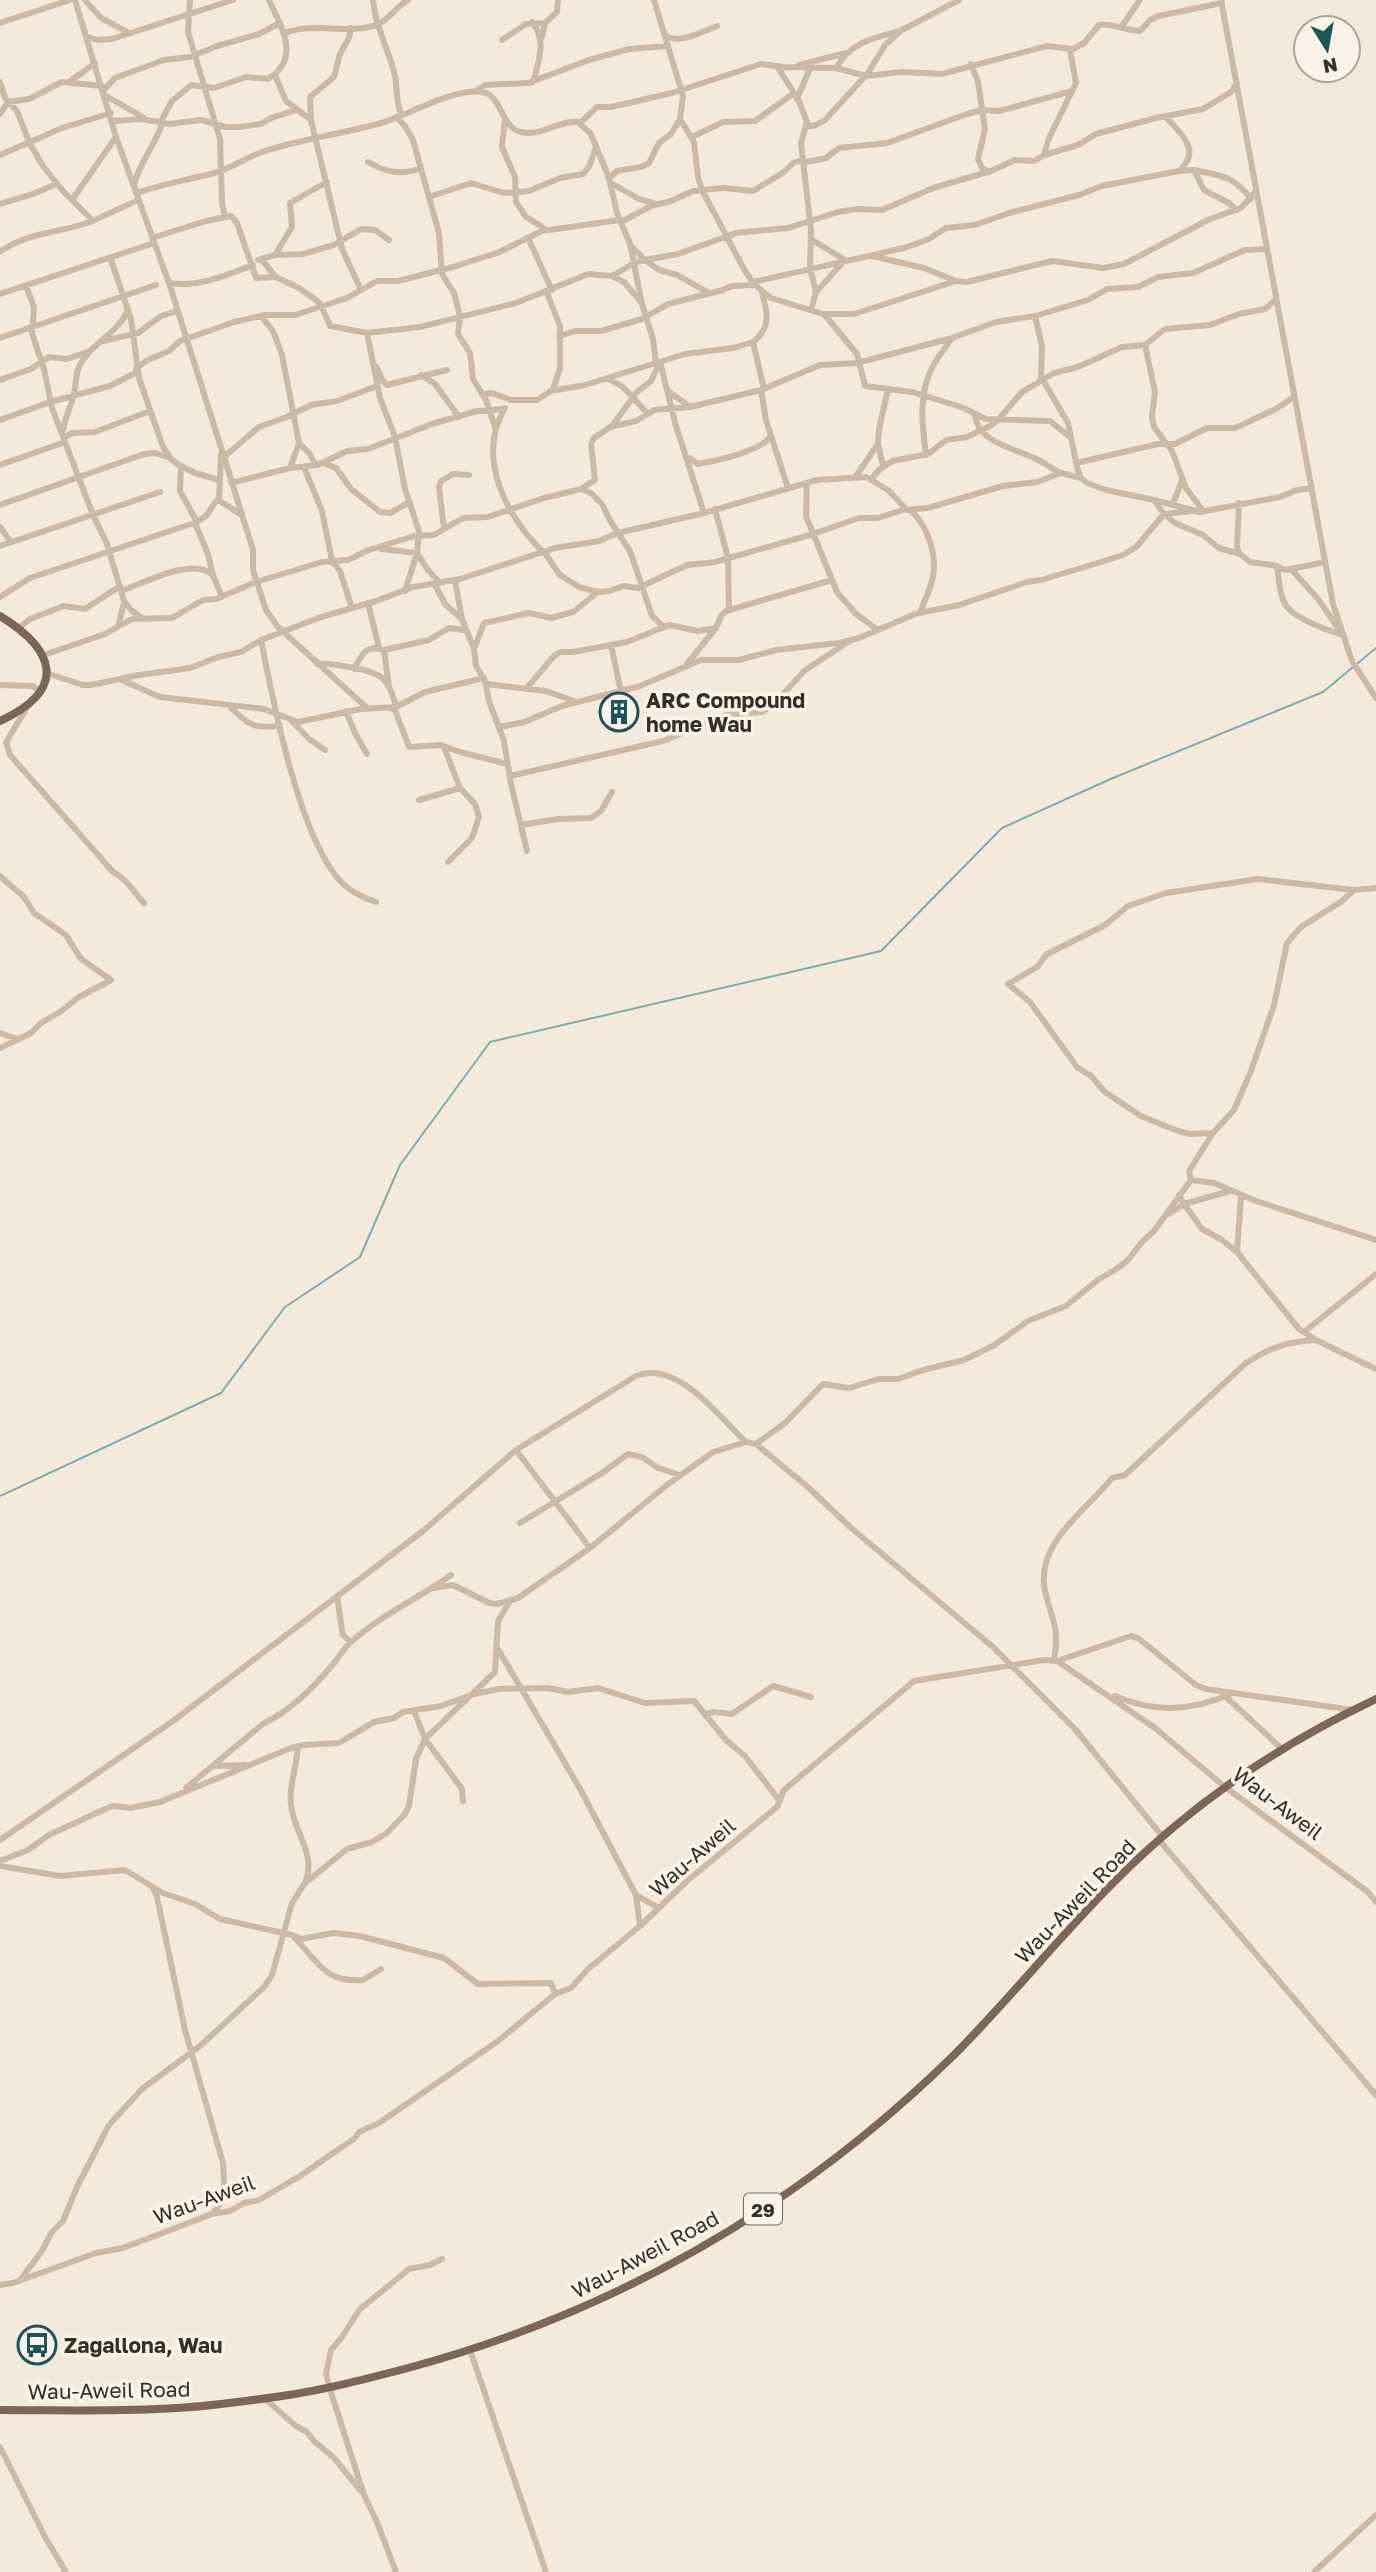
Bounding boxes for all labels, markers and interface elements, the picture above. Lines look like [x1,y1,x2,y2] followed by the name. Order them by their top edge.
[1292,14,1362,84] north arrow
[1321,54,1340,79] text: N
[646,687,805,737] place label: ARC Compound home Wau
[598,691,640,733] building icon: ARC Compound home Wau
[1228,1761,1328,1845] street label: Wau-Aweil
[643,1812,741,1902] street label: Wau-Aweil
[1009,1833,1141,1969] street label: Wau-Aweil Road
[150,2169,258,2229] street label: Wau-Aweil
[744,2194,782,2224] road number: 29
[567,2204,723,2304] street label: Wau-Aweil Road
[16,2324,58,2366] bus stop icon: Zagallona, Wau
[64,2332,223,2358] place label: Zagallona, Wau
[27,2376,191,2404] street label: Wau-Aweil Road

